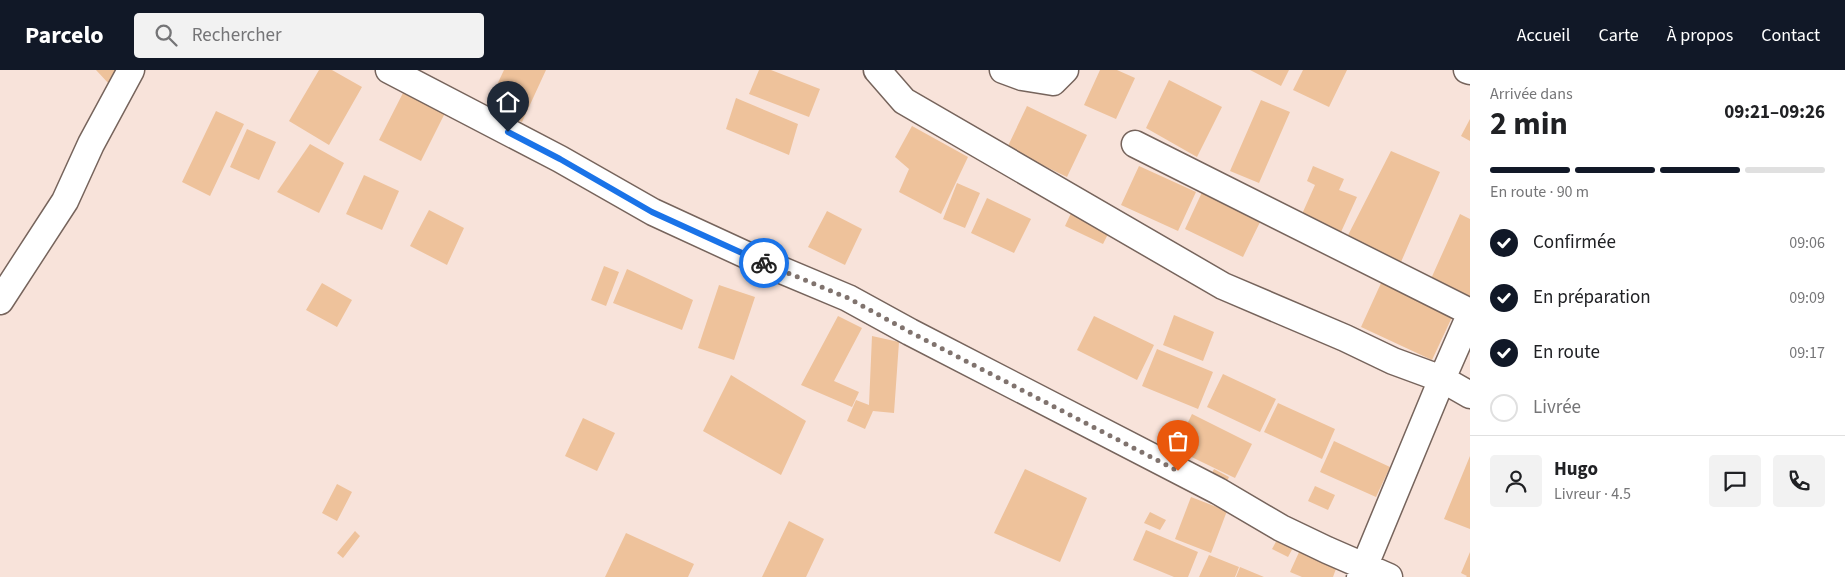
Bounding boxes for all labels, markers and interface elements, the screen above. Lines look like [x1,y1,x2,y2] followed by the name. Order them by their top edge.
[134,13,484,58] search box
[25,18,104,53] text: Parcelo
[152,21,180,49] icon: search
[192,22,282,49] text: Rechercher
[1517,23,1570,48] text: Accueil
[1598,23,1639,48] text: Carte
[1667,23,1733,48] text: À propos
[1761,23,1820,48] text: Contact
[487,81,529,132] pin
[1490,83,1573,105] text: Arrivée dans
[494,88,522,116] icon: home
[1724,99,1825,126] text: 09:21–09:26
[1490,101,1568,147] text: 2 min
[1490,181,1589,203] text: En route · 90 m
[1490,229,1518,257] icon: check
[1533,229,1616,256] text: Confirmée
[1789,232,1825,254] text: 09:06
[739,238,789,288] courier
[750,249,778,277] icon: bike
[1490,284,1518,312] icon: check
[1533,284,1651,311] text: En préparation
[1789,287,1825,309] text: 09:09
[1490,339,1518,367] icon: check
[1533,339,1600,366] text: En route
[1789,342,1825,364] text: 09:17
[1533,394,1581,421] text: Livrée
[1157,420,1199,471] pin
[1164,427,1192,455] icon: bag
[1490,455,1542,507] button: person
[1709,455,1761,507] button: chat
[1773,455,1825,507] button: phone
[1554,456,1598,483] text: Hugo
[1554,483,1631,505] text: Livreur · 4.5

